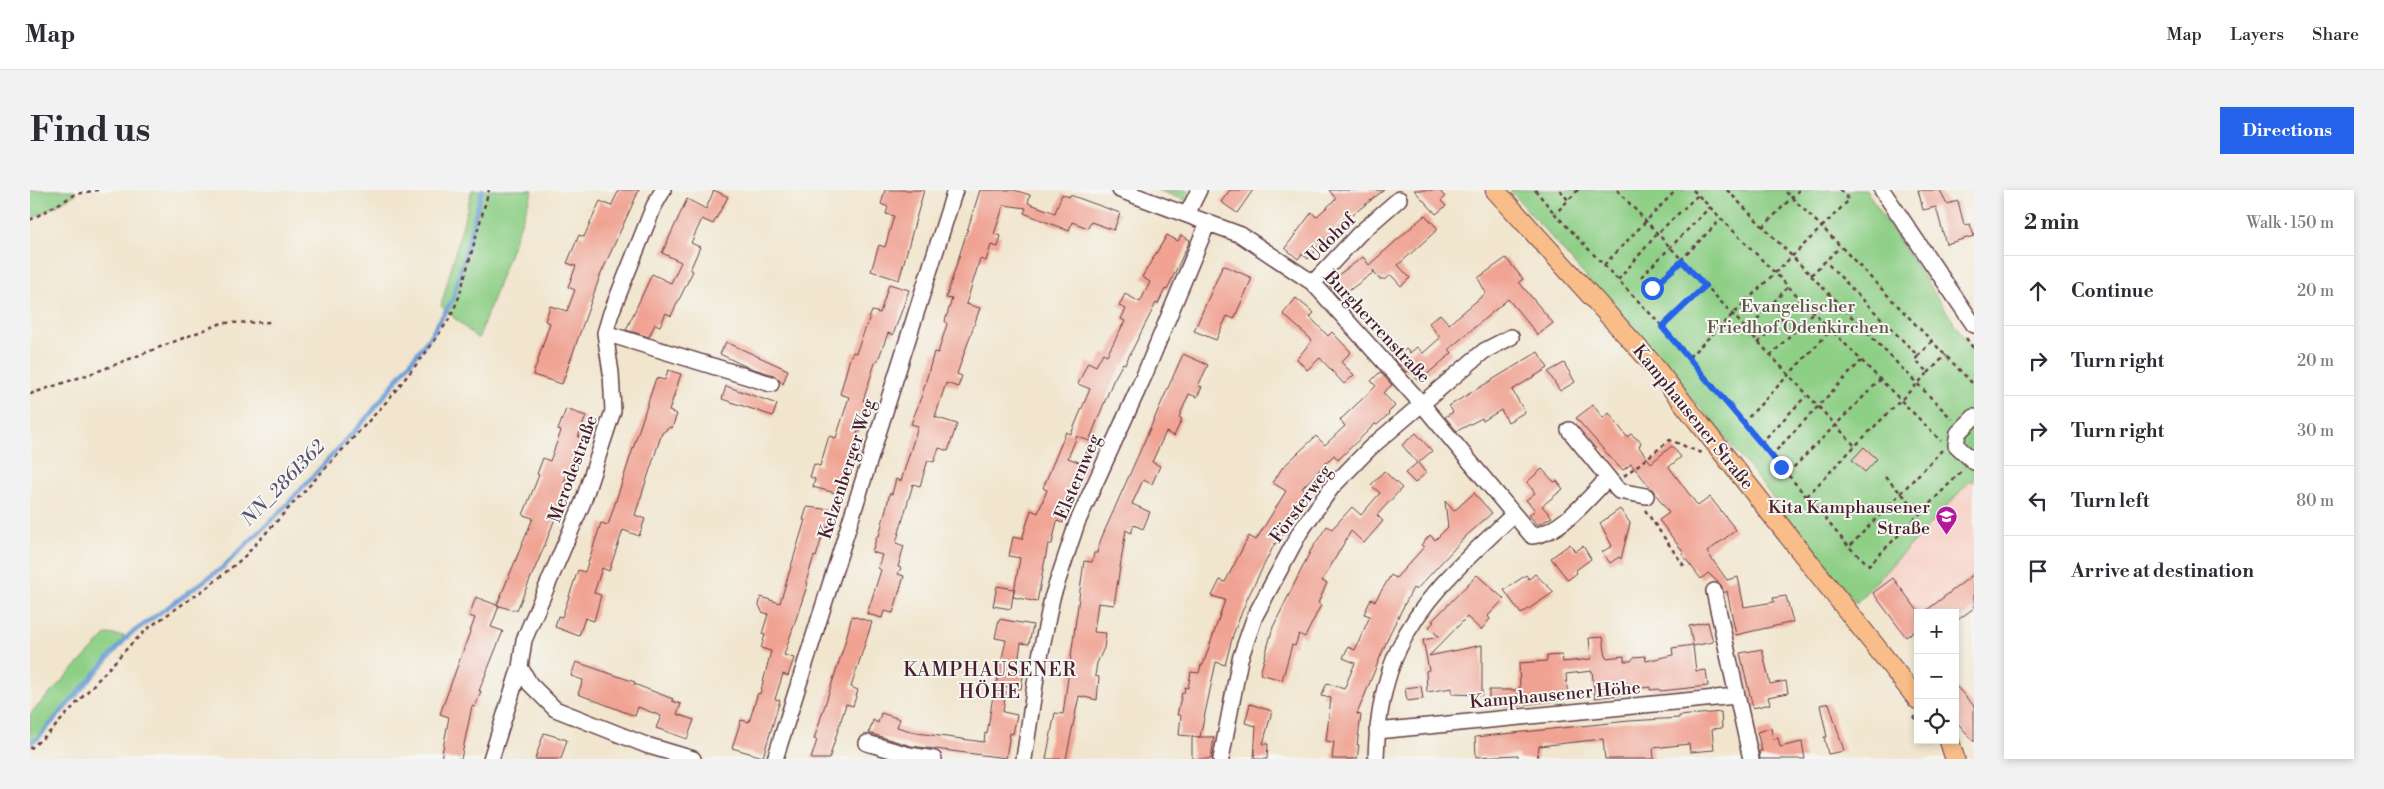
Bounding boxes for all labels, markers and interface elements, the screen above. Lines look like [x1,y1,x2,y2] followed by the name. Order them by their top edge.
[25,20,75,50] text: Map
[2167,23,2202,46] text: Map
[2230,23,2284,46] text: Layers
[2312,23,2359,46] text: Share
[2220,107,2354,154] button: Directions
[30,109,150,152] text: Find us
[1302,207,1362,267] street label: Udohof
[2024,210,2079,236] text: 2 min
[2246,213,2334,233] text: Walk · 150 m
[1318,265,1435,388] street label: Burgherrenstraße
[1641,277,1664,300] route start
[2024,277,2052,305] icon: ahead
[2071,279,2154,303] text: Continue
[2297,281,2334,301] text: 20 m
[1707,295,1889,339] park label: Evangelischer Friedhof Odenkirchen
[1627,340,1759,494] street label: Kamphausener Straße
[2024,347,2052,375] icon: right
[2071,349,2164,373] text: Turn right
[2297,351,2334,371] text: 20 m
[813,395,881,542] street label: Kelzenberger Weg
[543,412,603,526] street label: Merodestraße
[2024,417,2052,445] icon: right
[2071,419,2164,443] text: Turn right
[2297,421,2334,441] text: 30 m
[1050,430,1107,523] street label: Elsternweg
[235,434,331,532] water label: NN_2861362
[1770,456,1793,479] route end
[1265,460,1337,548] street label: Försterweg
[2024,487,2052,515] icon: left
[2071,489,2150,513] text: Turn left
[2296,491,2334,511] text: 80 m
[1768,496,1930,540] place label: Kita Kamphausener Straße
[1934,505,1958,536] school or university icon: Kita Kamphausener Straße
[2024,557,2052,585] icon: arrive
[2071,559,2254,583] text: Arrive at destination
[1914,609,1959,744] map controls
[1914,609,1959,654] button: +
[1914,654,1959,699] button: −
[903,658,1077,704] district label: KAMPHAUSENER HÖHE
[1468,676,1642,714] street label: Kamphausener Höhe
[1914,699,1959,744] button: locate

